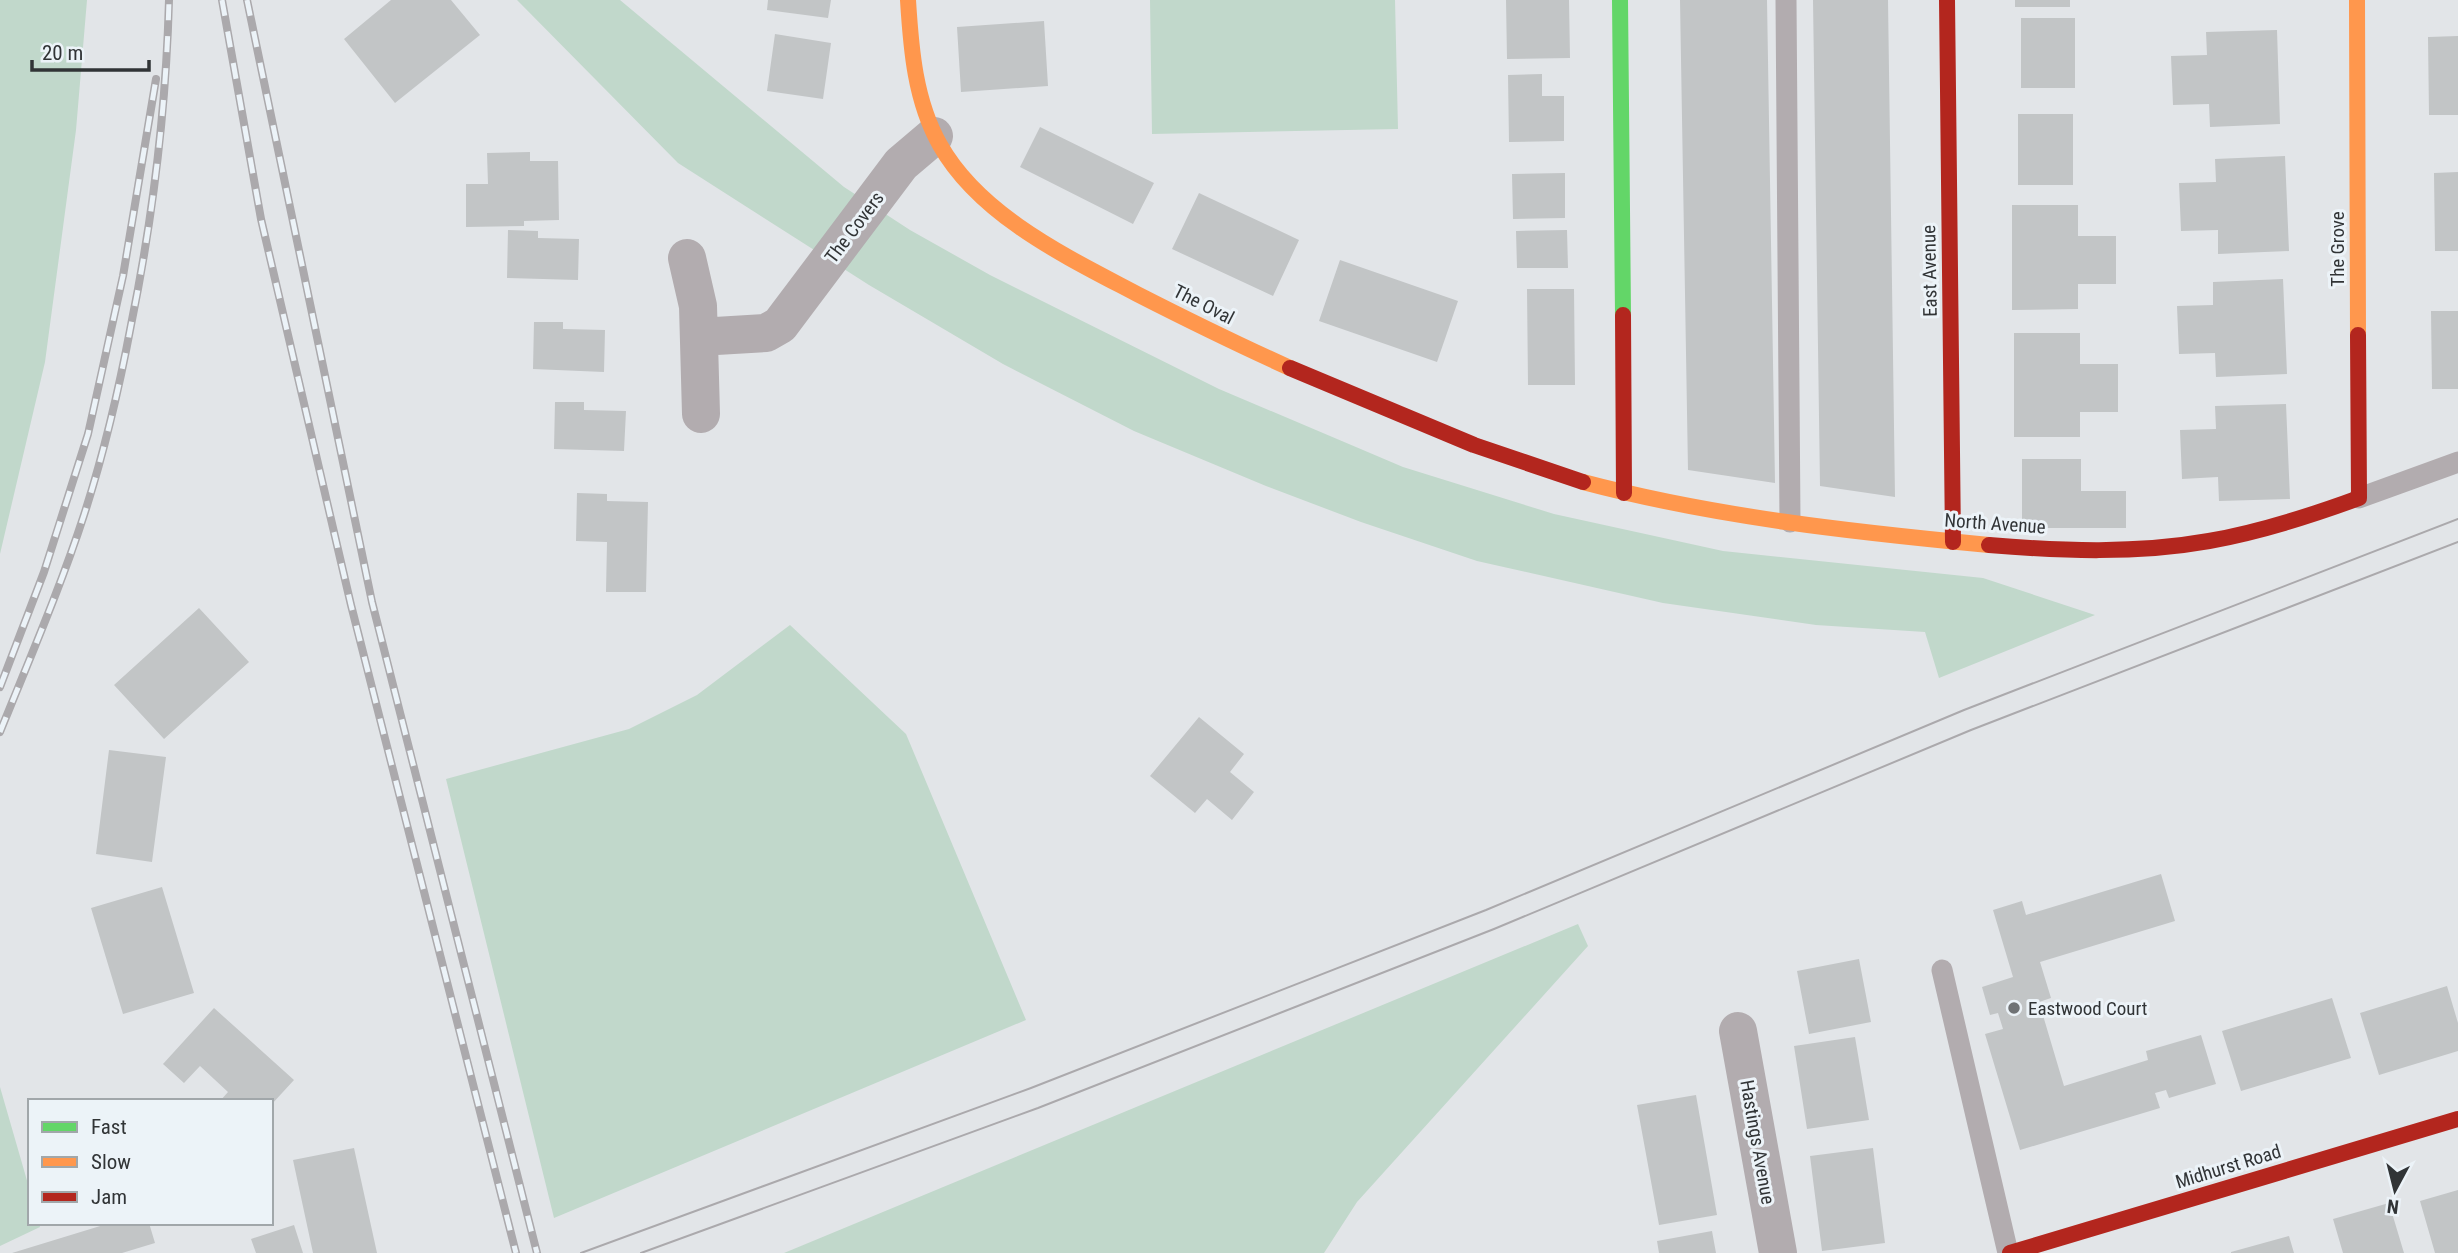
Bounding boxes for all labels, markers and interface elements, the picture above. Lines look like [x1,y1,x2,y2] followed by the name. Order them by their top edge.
[32,28,149,72] scale bar
[42,41,83,65] text: 20 m
[820,187,889,268] street label: The Covers
[2326,211,2349,287] street label: The Grove
[1917,225,1942,317] street label: East Avenue
[1170,279,1238,329] street label: The Oval
[1944,508,2046,539] street label: North Avenue
[2028,997,2147,1020] place label: Eastwood Court
[2006,1000,2022,1016] marker: Eastwood Court
[1735,1078,1780,1206] street label: Hastings Avenue
[28,1099,273,1225] legend
[91,1115,127,1139] text: Fast
[2173,1140,2284,1193] street label: Midhurst Road
[91,1150,131,1174] text: Slow
[2360,1155,2430,1225] north arrow
[91,1185,127,1209] text: Jam
[2386,1194,2400,1219] text: N

